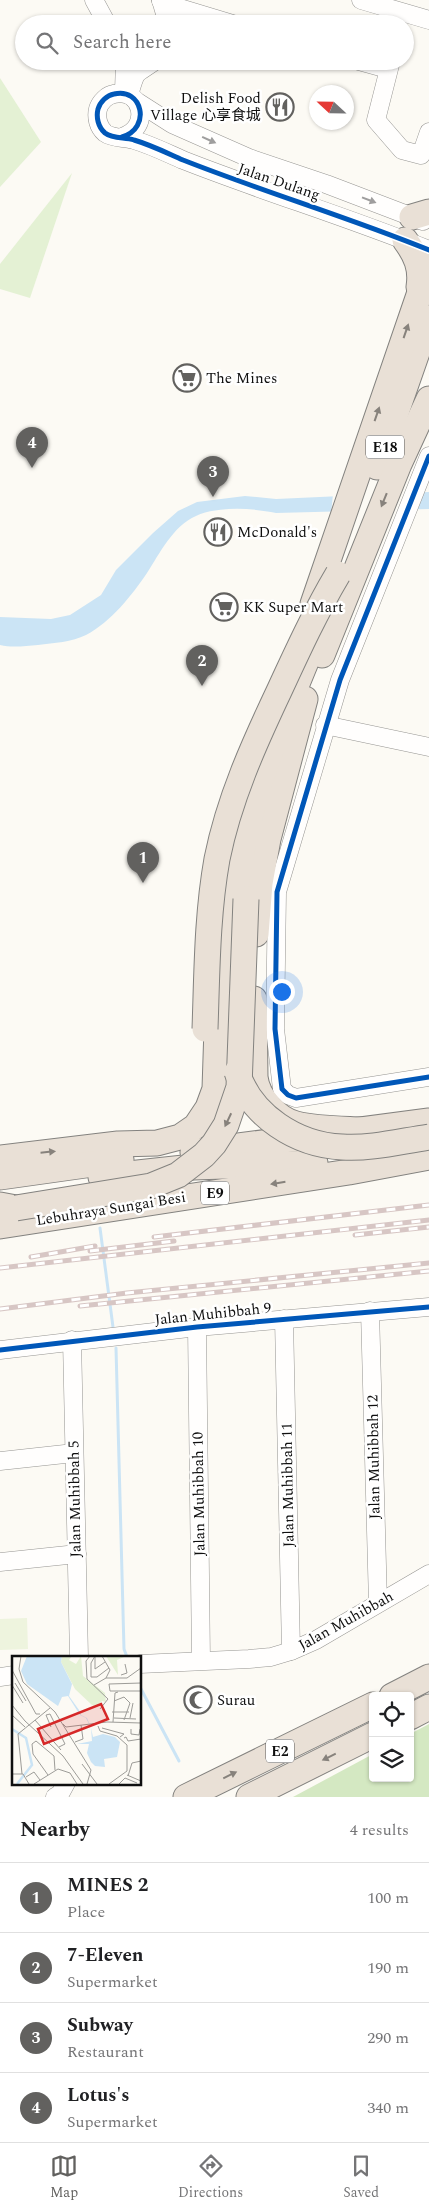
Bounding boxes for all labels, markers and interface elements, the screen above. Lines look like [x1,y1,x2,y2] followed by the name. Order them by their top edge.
[15,15,414,70] search box
[73,28,172,57] text: Search here
[33,29,61,57] icon: search
[309,85,354,130] north arrow
[150,87,261,127] place label: Delish Food Village 心享食城
[265,92,295,122] restaurant icon: Delish Food Village 心享食城
[202,137,216,145] one-way arrow
[235,157,323,207] street label: Jalan Dulang
[362,196,377,204] one-way arrow
[402,323,410,338] one-way arrow
[172,363,202,393] supermarket icon: The Mines
[206,367,277,390] place label: The Mines
[374,407,382,422] one-way arrow
[16,427,48,468] pin: 4
[366,436,404,458] road number: E18
[197,456,229,497] pin: 3
[380,493,388,507] one-way arrow
[203,517,233,547] restaurant icon: McDonald's
[237,521,317,544] place label: McDonald's
[209,592,239,622] supermarket icon: KK Super Mart
[243,596,343,619] place label: KK Super Mart
[186,645,218,686] pin: 2
[127,842,159,883] pin: 1
[269,979,295,1005] your location
[223,1113,231,1127] one-way arrow
[41,1148,57,1156] one-way arrow
[269,1179,285,1187] one-way arrow
[201,1182,229,1204] road number: E9
[35,1186,187,1232] street label: Lebuhraya Sungai Besi
[154,1296,272,1332] street label: Jalan Muhibbah 9
[361,1395,387,1519] street label: Jalan Muhibbah 12
[275,1423,301,1547] street label: Jalan Muhibbah 11
[186,1432,212,1556] street label: Jalan Muhibbah 10
[62,1440,88,1558] street label: Jalan Muhibbah 5
[294,1585,398,1657] street label: Jalan Muhibbah
[12,1656,141,1784] inset map
[183,1685,213,1715] mosque icon: Surau
[217,1689,255,1712] place label: Surau
[369,1692,414,1782] map controls
[369,1692,414,1737] button: locate
[369,1737,414,1782] button: layers
[266,1740,294,1762] road number: E2
[322,1753,336,1761] one-way arrow
[223,1771,237,1779] one-way arrow
[20,1814,90,1846] text: Nearby
[350,1818,409,1842] text: 4 results
[67,1871,148,1900] text: MINES 2
[32,1886,40,1910] text: 1
[367,1886,409,1910] text: 100 m
[67,1900,105,1924] text: Place
[67,1941,144,1970] text: 7-Eleven
[32,1956,40,1980] text: 2
[367,1956,409,1980] text: 190 m
[67,1970,158,1994] text: Supermarket
[67,2011,133,2040] text: Subway
[32,2026,40,2050] text: 3
[367,2026,409,2050] text: 290 m
[67,2040,144,2064] text: Restaurant
[67,2081,130,2110] text: Lotus's
[32,2096,40,2120] text: 4
[367,2096,409,2120] text: 340 m
[67,2110,158,2134] text: Supermarket
[50,2152,78,2203] tab: Map
[178,2152,243,2203] tab: Directions
[343,2152,379,2203] tab: Saved

